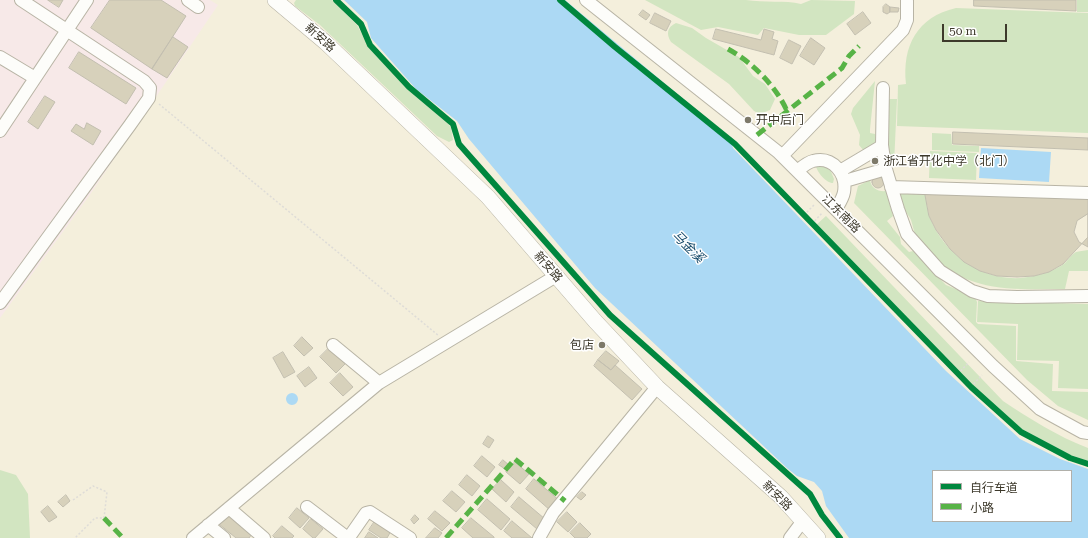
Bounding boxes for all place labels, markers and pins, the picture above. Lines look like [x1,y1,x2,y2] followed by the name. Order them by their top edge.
[756,113,804,127] place label: 开中后门
[743,115,753,125] marker: 开中后门
[883,154,1015,168] place label: 浙江省开化中学（北门）
[870,156,880,166] marker: 浙江省开化中学（北门）
[570,338,594,352] place label: 包店
[597,340,607,350] marker: 包店

